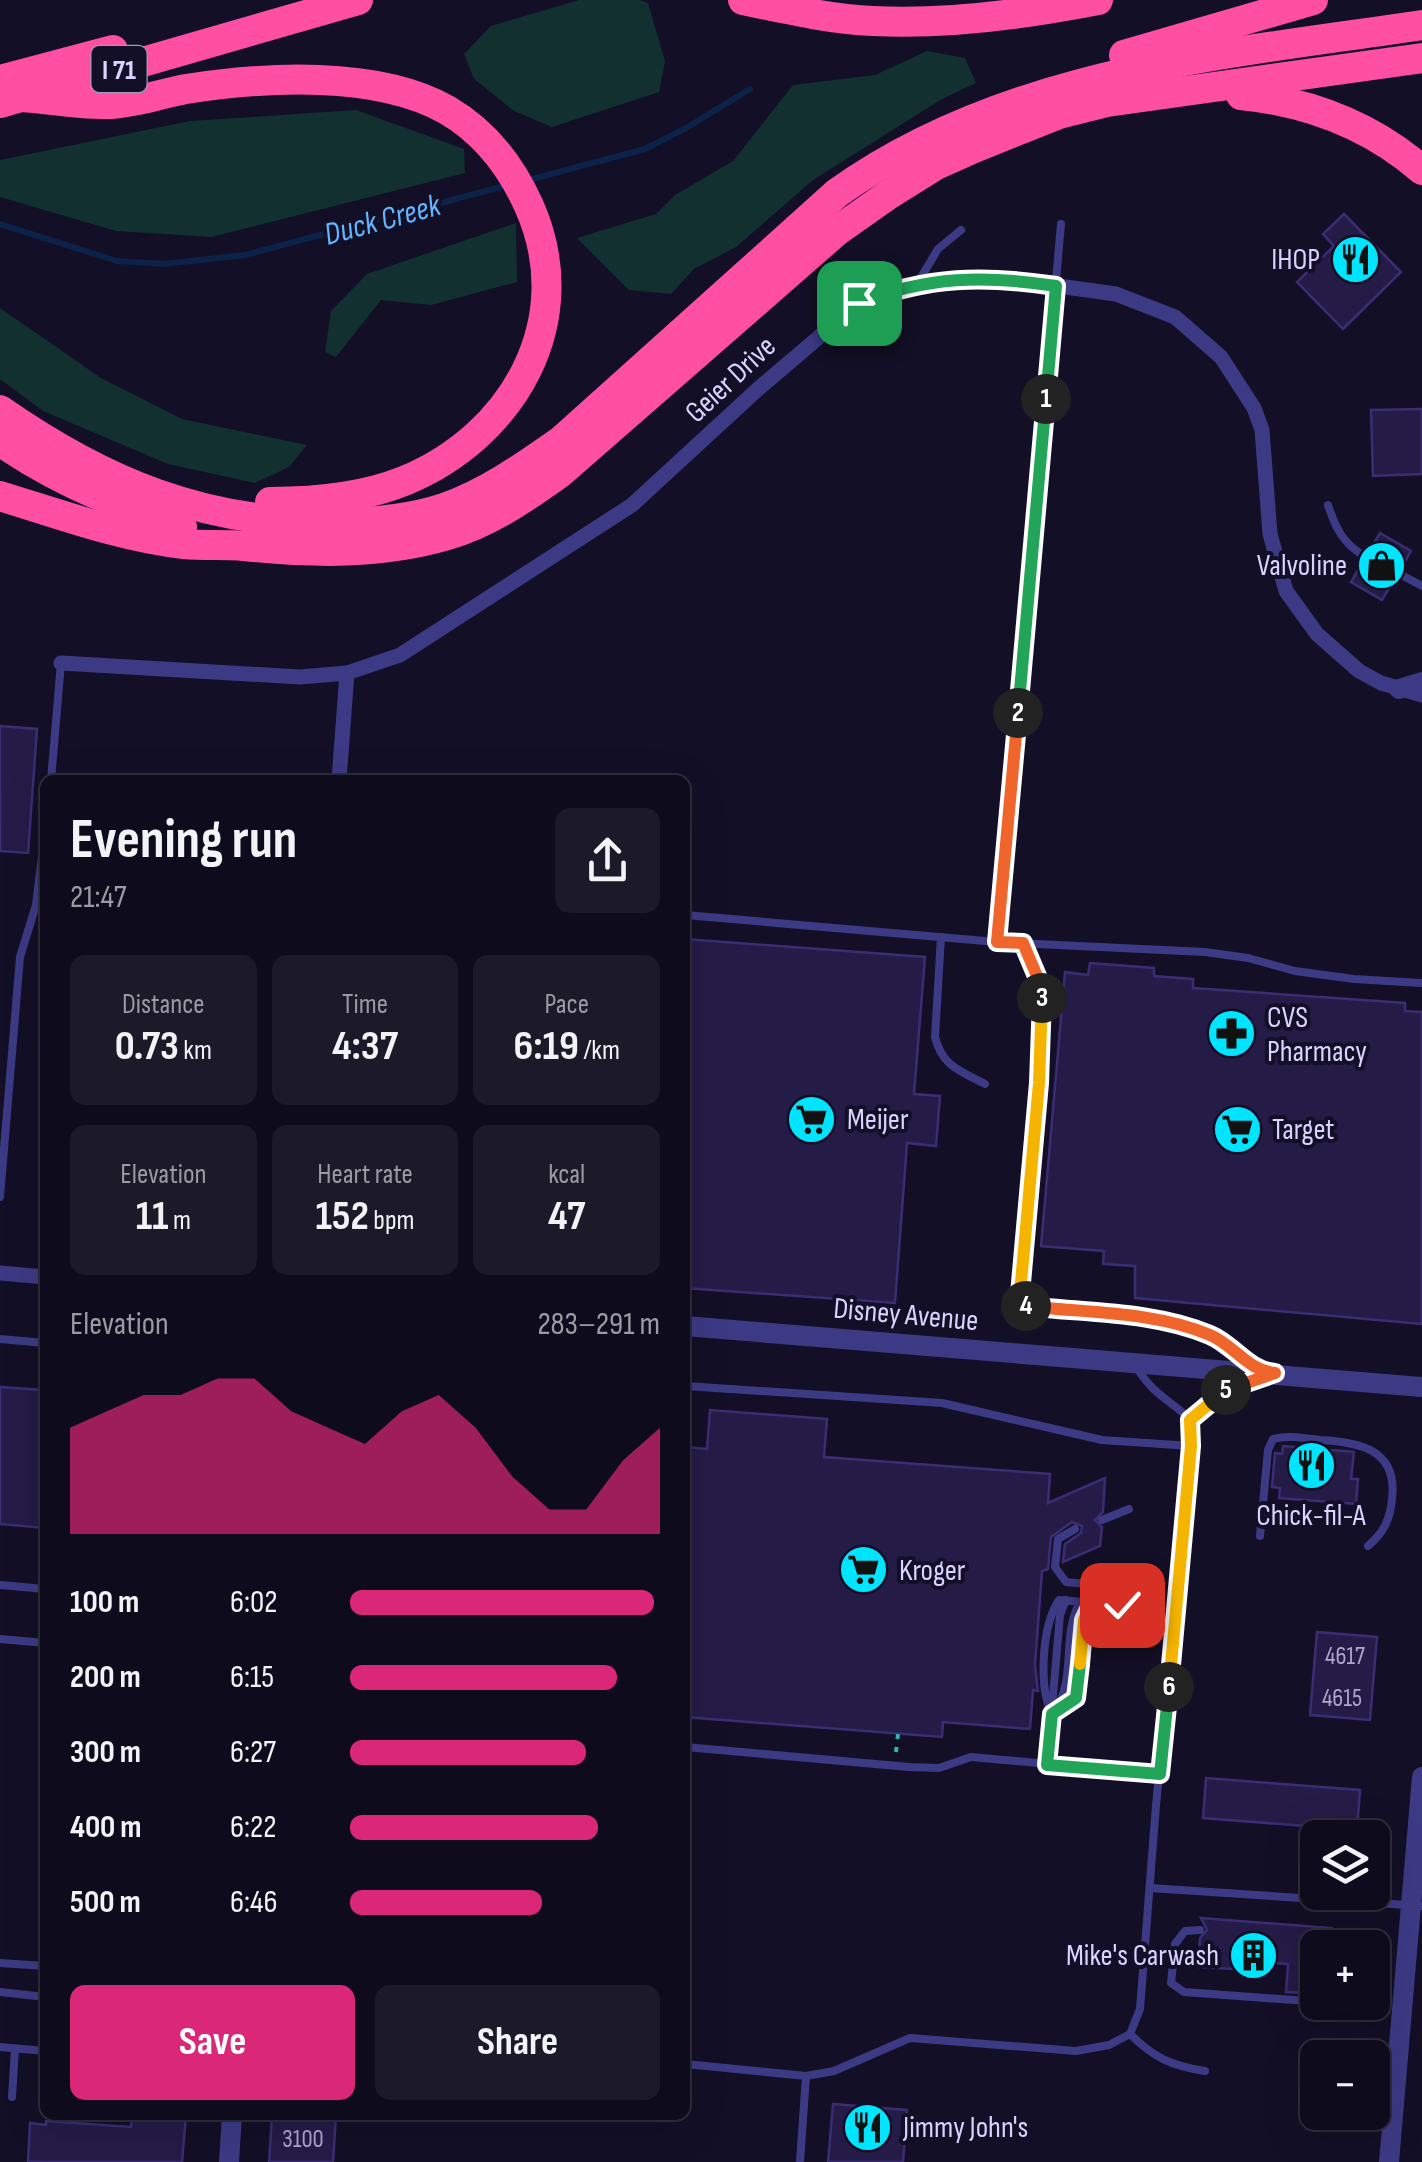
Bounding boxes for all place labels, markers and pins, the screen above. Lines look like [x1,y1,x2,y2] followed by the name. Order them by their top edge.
[1329,233,1381,285] restaurant icon: IHOP
[1271,242,1320,278] place label: IHOP
[817,261,902,346] pin
[1021,374,1071,424] pin: 1
[1356,539,1408,591] shop icon: Valvoline
[1257,548,1347,584] place label: Valvoline
[993,688,1043,738] pin: 2
[1017,973,1067,1023] pin: 3
[1267,1000,1367,1070] place label: CVS Pharmacy
[1206,1008,1258,1060] pharmacy icon: CVS Pharmacy
[786,1093,838,1145] supermarket icon: Meijer
[847,1102,909,1138] place label: Meijer
[1211,1103,1263,1155] supermarket icon: Target
[1272,1112,1335,1148] place label: Target
[1001,1281,1051,1331] pin: 4
[1201,1365,1251,1415] pin: 5
[1285,1440,1337,1492] restaurant icon: Chick-fil-A
[1256,1498,1366,1534] place label: Chick-fil-A
[838,1544,890,1596] supermarket icon: Kroger
[899,1553,966,1589] place label: Kroger
[1080,1563,1165,1648] pin
[1144,1662,1194,1712] pin: 6
[1228,1929,1280,1981] building icon: Mike's Carwash
[1066,1938,1219,1974] place label: Mike's Carwash
[842,2101,894,2153] restaurant icon: Jimmy John's
[902,2110,1028,2146] place label: Jimmy John's

